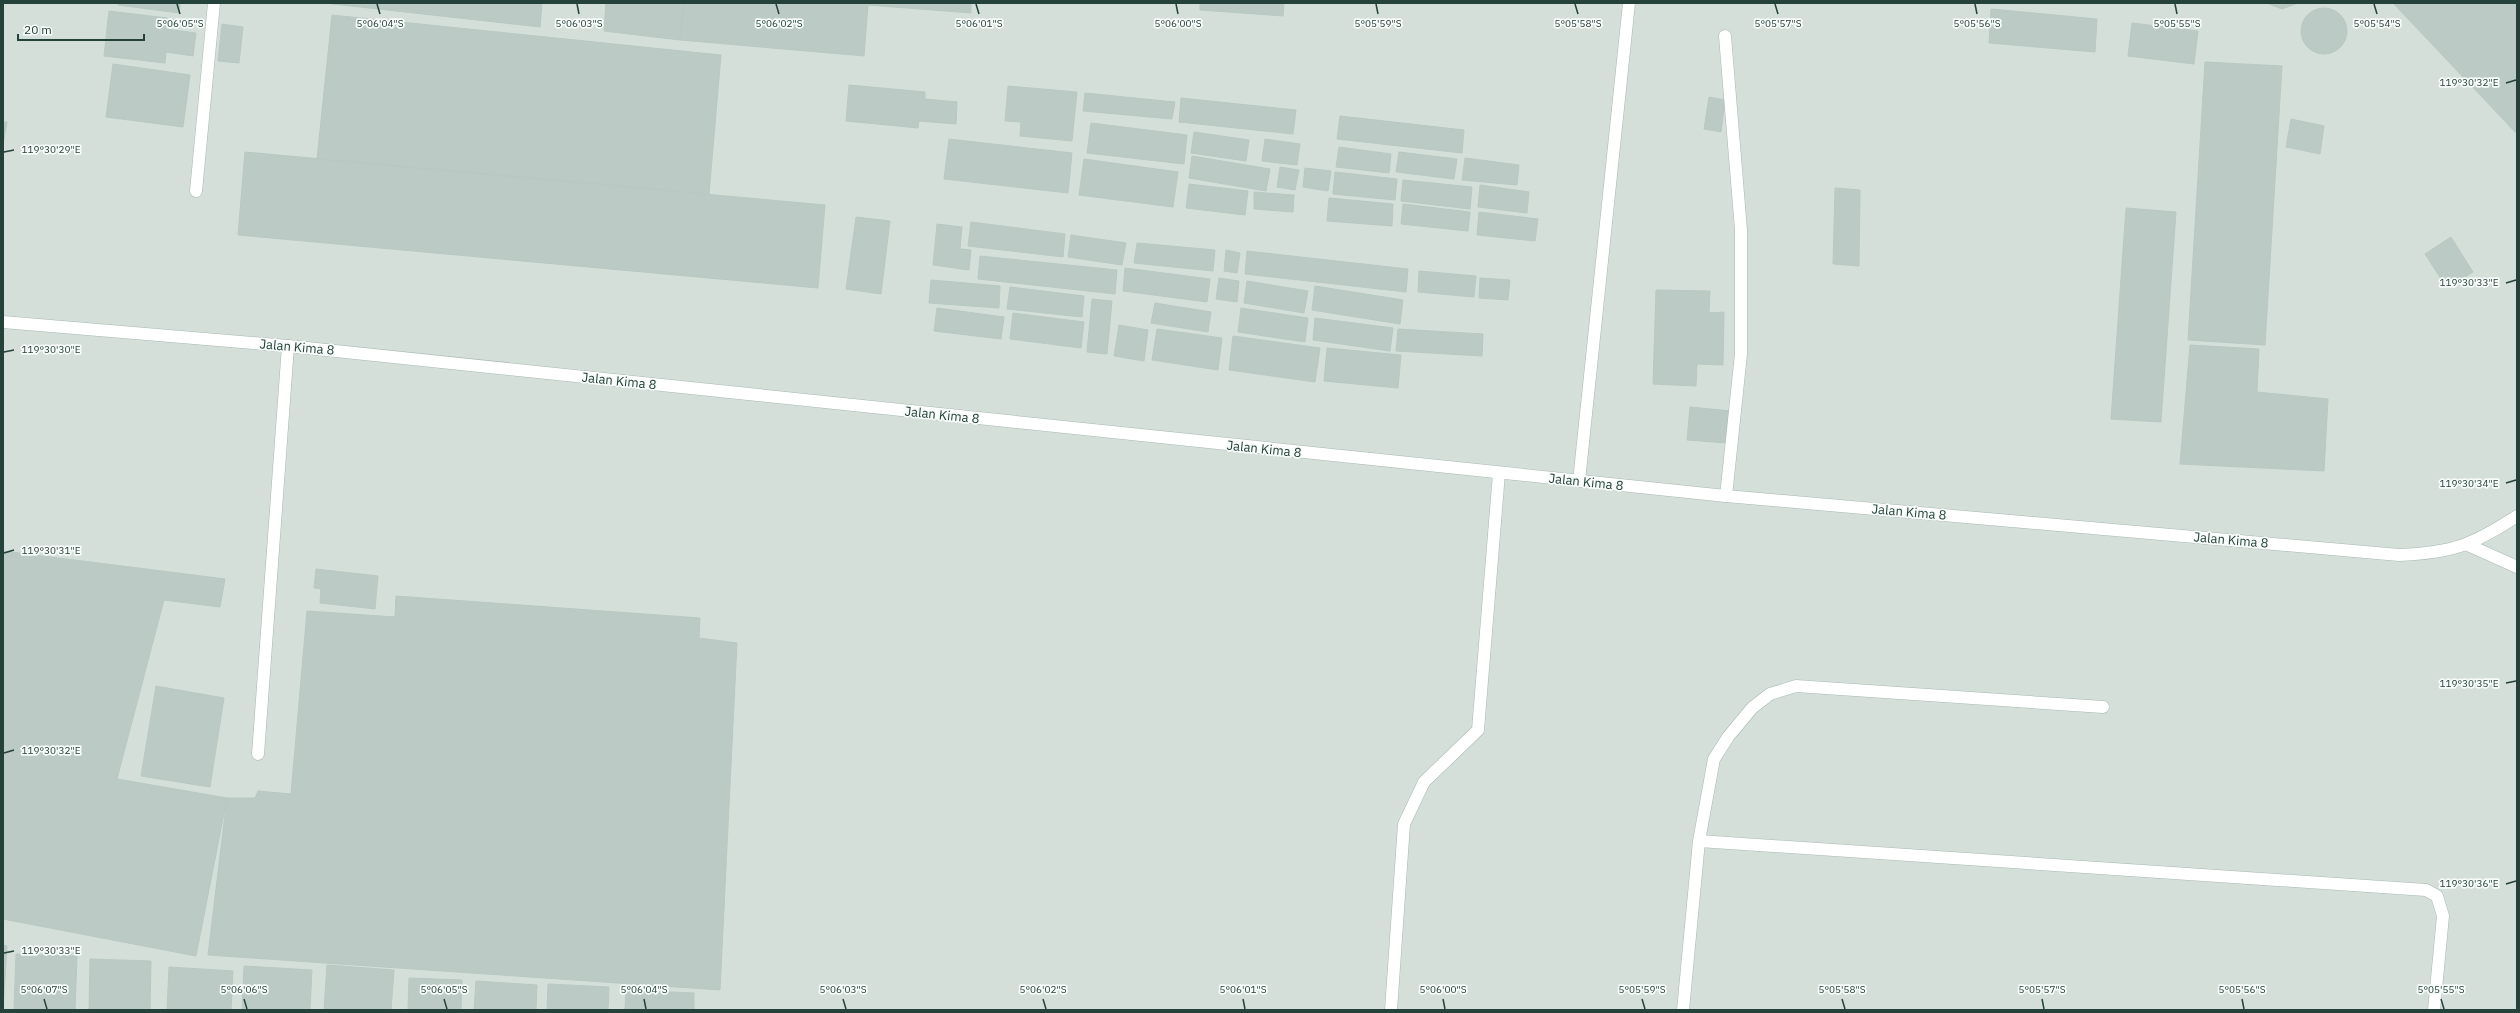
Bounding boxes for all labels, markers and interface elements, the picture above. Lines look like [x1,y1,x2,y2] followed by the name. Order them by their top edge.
[18,16,144,42] scale bar
[156,17,204,30] text: 5°06'05"S
[356,17,404,30] text: 5°06'04"S
[555,17,603,30] text: 5°06'03"S
[755,17,803,30] text: 5°06'02"S
[955,17,1003,30] text: 5°06'01"S
[1154,17,1202,30] text: 5°06'00"S
[1354,17,1402,30] text: 5°05'59"S
[1554,17,1602,30] text: 5°05'58"S
[1754,17,1802,30] text: 5°05'57"S
[1953,17,2001,30] text: 5°05'56"S
[2153,17,2201,30] text: 5°05'55"S
[2353,17,2401,30] text: 5°05'54"S
[24,22,52,37] text: 20 m
[2439,76,2499,89] text: 119°30'32"E
[21,143,81,156] text: 119°30'29"E
[2439,276,2499,289] text: 119°30'33"E
[259,335,335,359] street label: Jalan Kima 8
[21,343,81,356] text: 119°30'30"E
[581,369,657,393] street label: Jalan Kima 8
[904,403,980,427] street label: Jalan Kima 8
[1226,437,1302,461] street label: Jalan Kima 8
[1548,470,1624,494] street label: Jalan Kima 8
[2439,477,2499,490] text: 119°30'34"E
[1871,500,1947,524] street label: Jalan Kima 8
[2193,528,2269,552] street label: Jalan Kima 8
[21,544,81,557] text: 119°30'31"E
[2439,677,2499,690] text: 119°30'35"E
[21,744,81,757] text: 119°30'32"E
[2439,877,2499,890] text: 119°30'36"E
[21,944,81,957] text: 119°30'33"E
[20,983,68,996] text: 5°06'07"S
[220,983,268,996] text: 5°06'06"S
[420,983,468,996] text: 5°06'05"S
[620,983,668,996] text: 5°06'04"S
[819,983,867,996] text: 5°06'03"S
[1019,983,1067,996] text: 5°06'02"S
[1219,983,1267,996] text: 5°06'01"S
[1419,983,1467,996] text: 5°06'00"S
[1618,983,1666,996] text: 5°05'59"S
[1818,983,1866,996] text: 5°05'58"S
[2018,983,2066,996] text: 5°05'57"S
[2218,983,2266,996] text: 5°05'56"S
[2417,983,2465,996] text: 5°05'55"S

